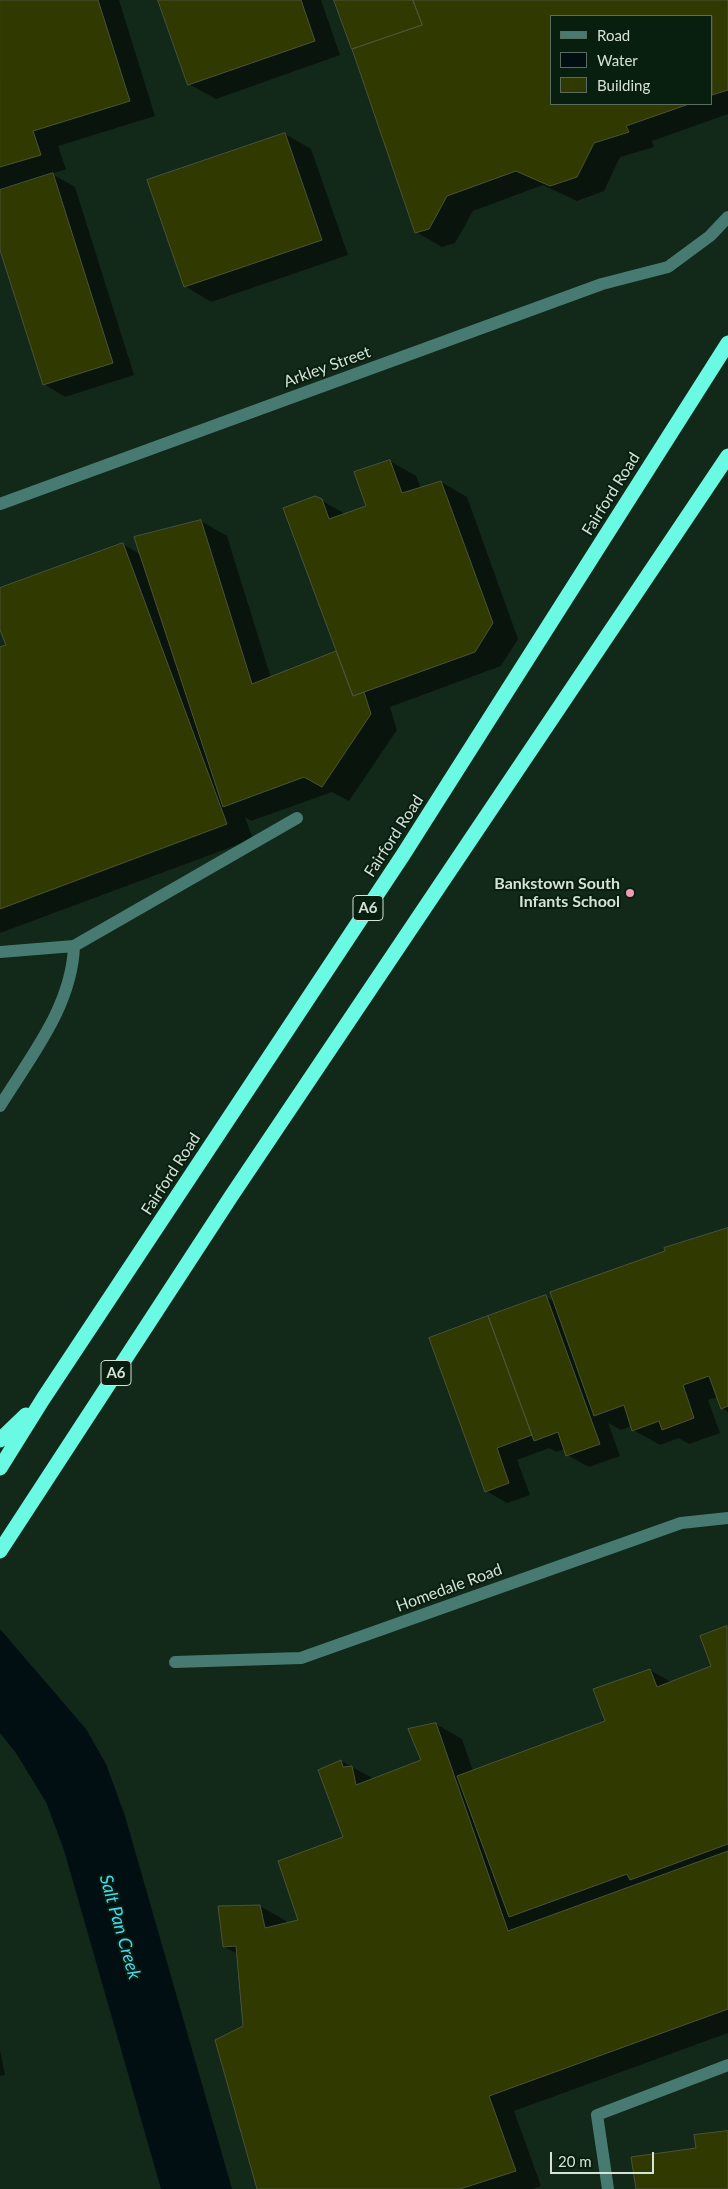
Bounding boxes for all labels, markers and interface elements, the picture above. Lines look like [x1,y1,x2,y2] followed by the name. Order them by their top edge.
[550,15,713,105] legend
[597,26,630,44] text: Road
[597,51,638,69] text: Water
[597,76,650,94] text: Building
[281,342,373,392] street label: Arkley Street
[578,449,644,539] street label: Fairford Road
[360,791,428,881] street label: Fairford Road
[494,874,620,912] place label: Bankstown South Infants School
[624,887,636,899] marker: Bankstown South Infants School
[353,896,383,920] road number: A6
[137,1129,205,1219] street label: Fairford Road
[101,1360,131,1386] road number: A6
[393,1560,505,1616] street label: Homedale Road
[95,1872,145,1982] water label: Salt Pan Creek
[553,2142,657,2174] scale bar
[558,2152,592,2170] text: 20 m

